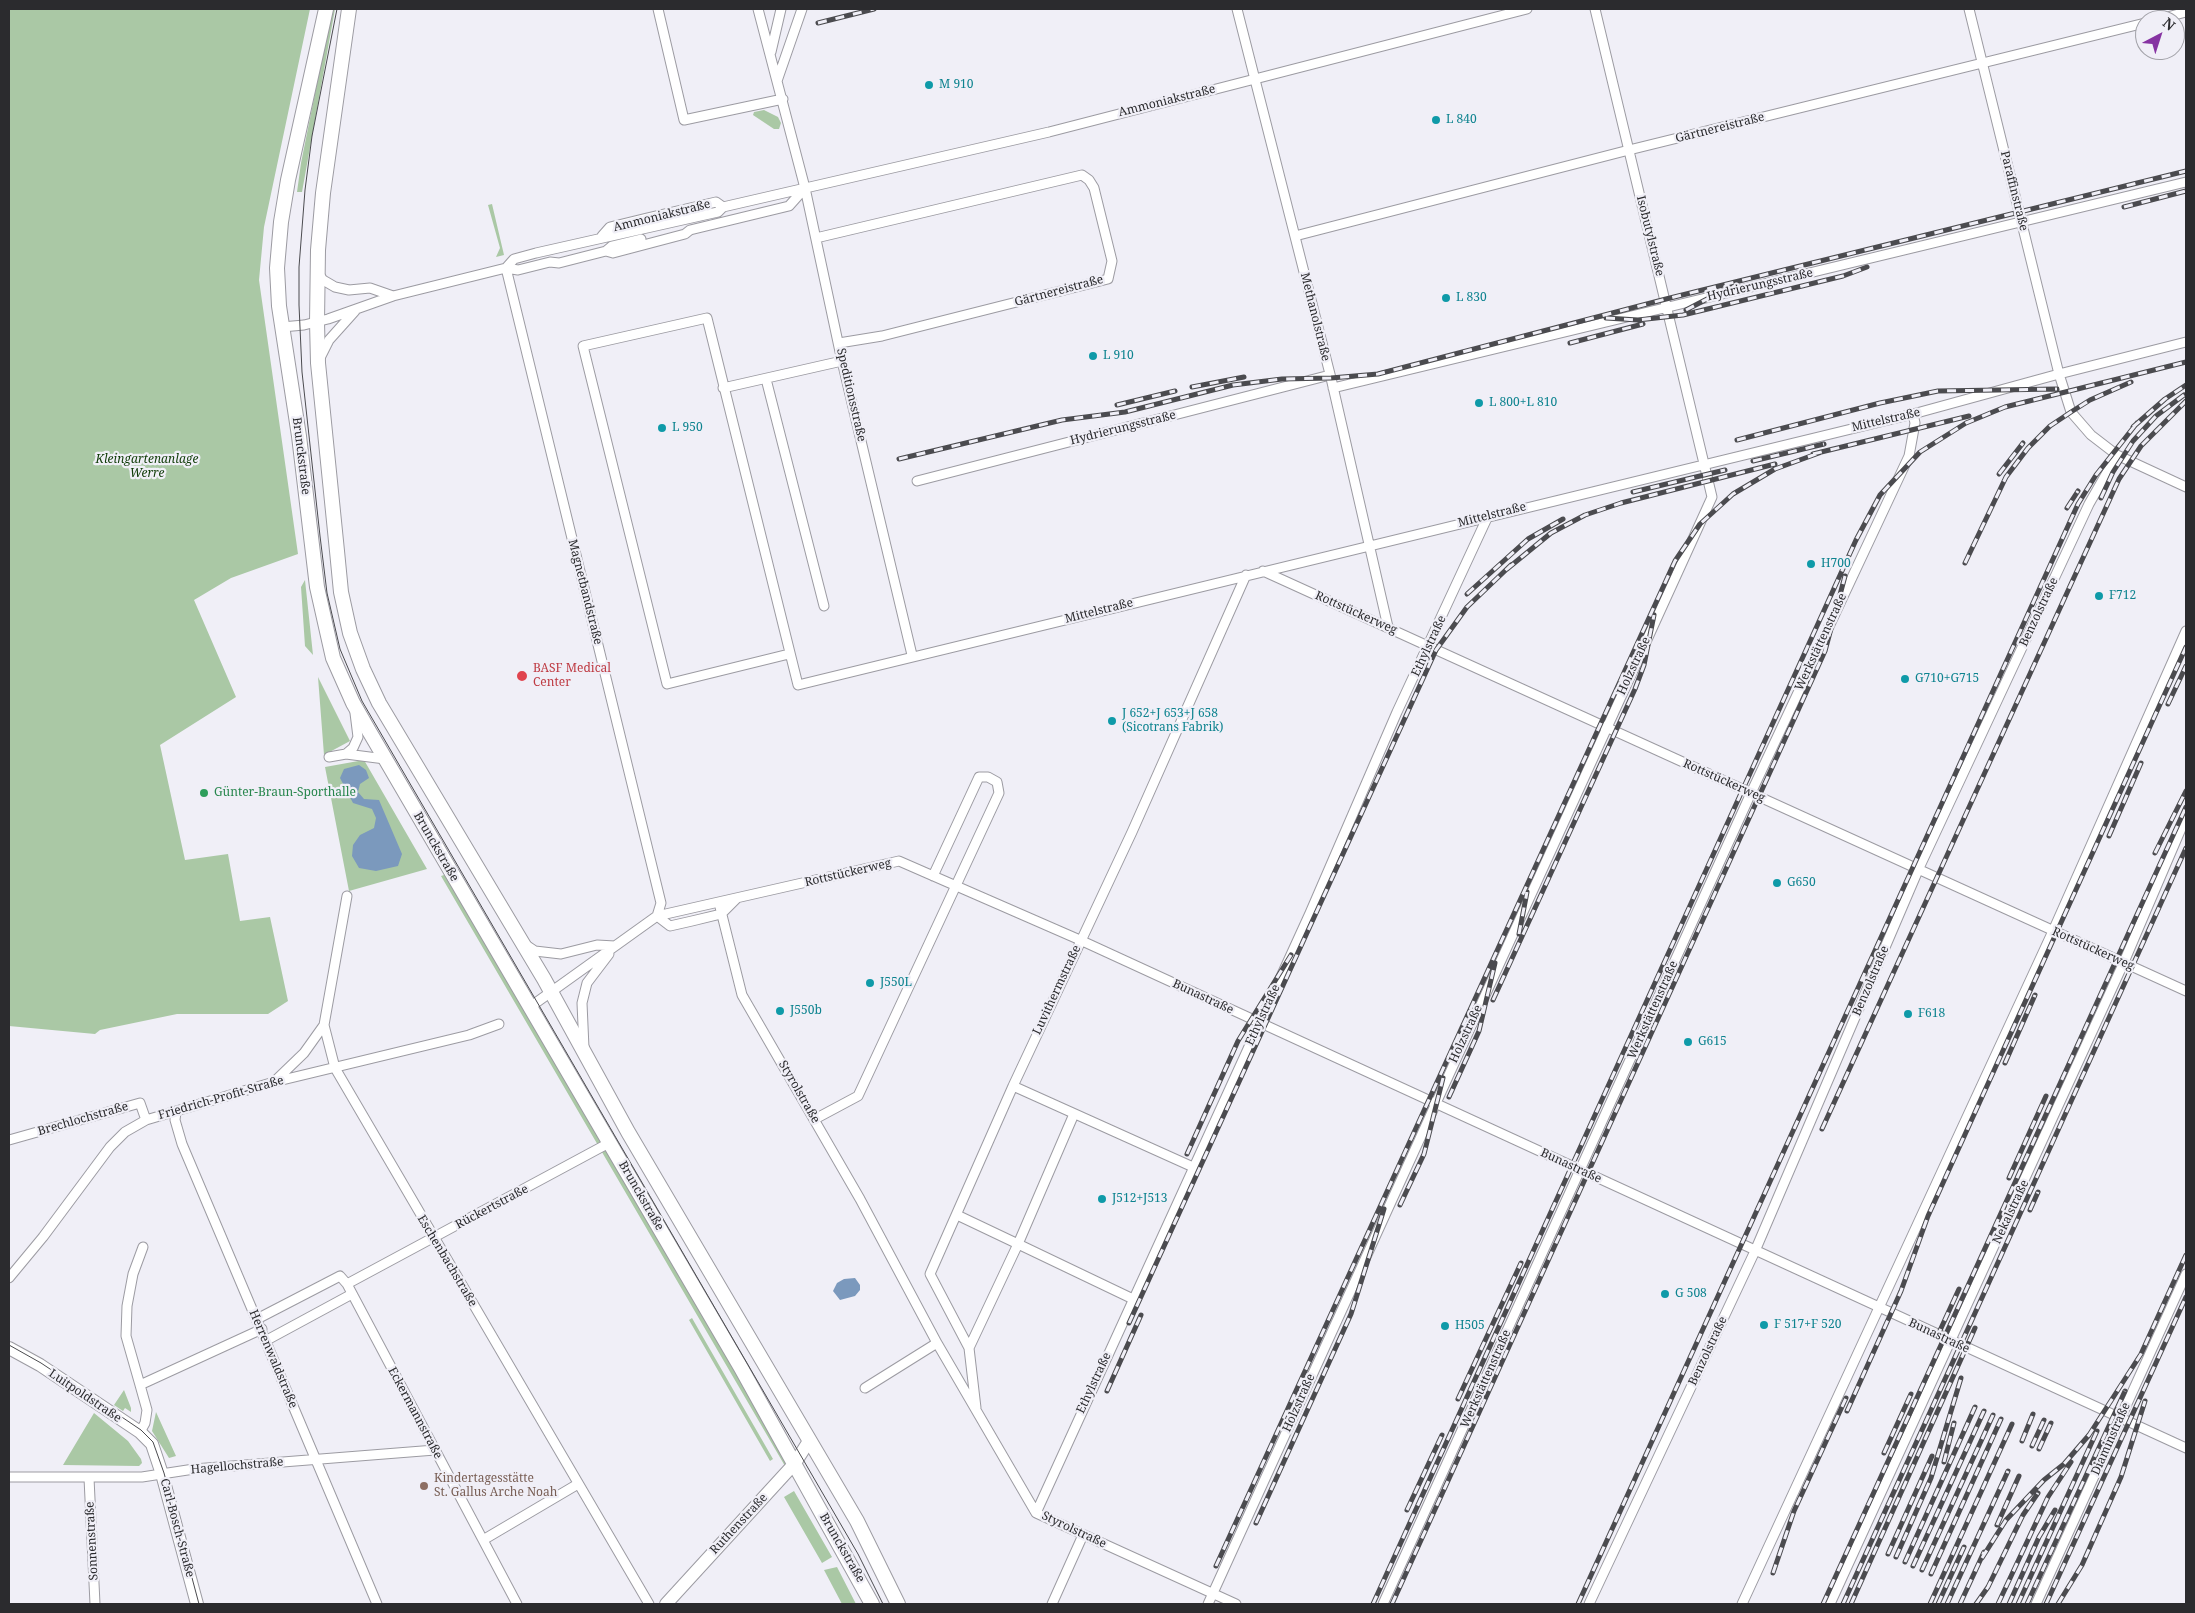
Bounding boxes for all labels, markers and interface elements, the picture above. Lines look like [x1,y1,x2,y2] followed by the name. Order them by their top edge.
[2135,10,2185,60] north arrow
[2159,13,2180,35] text: N
[939,78,973,92] place label: M 910
[923,79,935,91] marker: M 910
[1117,82,1217,120] street label: Ammoniakstraße
[1674,110,1766,146] street label: Gärtnereistraße
[1446,113,1477,127] place label: L 840
[1430,114,1442,126] marker: L 840
[1997,150,2031,232] street label: Paraffinstraße
[1633,194,1667,278] street label: Isobutylstraße
[612,197,712,235] street label: Ammoniakstraße
[1706,266,1814,304] street label: Hydrierungsstraße
[1297,271,1333,363] street label: Methanolstraße
[1013,272,1105,310] street label: Gärtnereistraße
[1456,291,1487,305] place label: L 830
[1440,292,1452,304] marker: L 830
[833,347,869,443] street label: Speditionsstraße
[1103,349,1134,363] place label: L 910
[1087,350,1099,362] marker: L 910
[1489,396,1557,410] place label: L 800+L 810
[1473,397,1485,409] marker: L 800+L 810
[1850,405,1922,435] street label: Mittelstraße
[1069,408,1177,448] street label: Hydrierungsstraße
[289,417,313,495] street label: Brunckstraße
[672,421,703,435] place label: L 950
[656,422,668,434] marker: L 950
[96,453,198,481] park label: Kleingartenanlage Werre
[1456,500,1528,530] street label: Mittelstraße
[565,538,605,646] street label: Magnetbandstraße
[1821,557,1851,571] place label: H700
[1805,558,1817,570] marker: H700
[2017,575,2061,649] street label: Benzolstraße
[1313,588,1399,638] street label: Rottstückerweg
[2109,589,2136,603] place label: F712
[2093,590,2105,602] marker: F712
[1792,591,1850,693] street label: Werkstättenstraße
[1063,596,1135,626] street label: Mittelstraße
[1409,613,1449,679] street label: Ethylstraße
[1614,635,1654,697] street label: Holzstraße
[533,662,611,690] place label: BASF Medical Center
[515,669,529,683] marker: BASF Medical Center
[1915,672,1979,686] place label: G710+G715
[1899,673,1911,685] marker: G710+G715
[1122,707,1223,735] place label: J 652+J 653+J 658 (Sicotrans Fabrik)
[1106,715,1118,727] marker: J 652+J 653+J 658 (Sicotrans Fabrik)
[1681,756,1767,806] street label: Rottstückerweg
[214,786,356,800] place label: Günter-Braun-Sporthalle
[198,787,210,799] marker: Günter-Braun-Sporthalle
[410,810,462,884] street label: Brunckstraße
[803,856,893,890] street label: Rottstückerweg
[1787,876,1816,890] place label: G650
[1771,877,1783,889] marker: G650
[2050,924,2136,974] street label: Rottstückerweg
[1030,943,1084,1037] street label: Luvithermstraße
[1850,944,1892,1018] street label: Benzolstraße
[1625,959,1681,1061] street label: Werkstättenstraße
[880,976,912,990] place label: J550L
[864,977,876,989] marker: J550L
[1170,977,1236,1017] street label: Bunastraße
[1243,982,1283,1048] street label: Ethylstraße
[1446,1003,1486,1065] street label: Holzstraße
[790,1004,822,1018] place label: J550b
[774,1005,786,1017] marker: J550b
[1918,1007,1945,1021] place label: F618
[1902,1008,1914,1020] marker: F618
[1698,1035,1727,1049] place label: G615
[1682,1036,1694,1048] marker: G615
[775,1058,823,1126] street label: Styrolstraße
[157,1073,285,1123] street label: Friedrich-Profit-Straße
[36,1099,130,1139] street label: Brechlochstraße
[1538,1146,1604,1186] street label: Bunastraße
[615,1159,667,1233] street label: Brunckstraße
[1990,1178,2032,1246] street label: Nekalstraße
[453,1182,531,1232] street label: Rückertstraße
[1112,1192,1168,1206] place label: J512+J513
[1096,1193,1108,1205] marker: J512+J513
[414,1213,480,1309] street label: Eschenbachstraße
[1675,1287,1707,1301] place label: G 508
[1659,1288,1671,1300] marker: G 508
[246,1308,300,1410] street label: Herrenwaldstraße
[1686,1314,1730,1388] street label: Benzolstraße
[1906,1316,1972,1356] street label: Bunastraße
[1774,1318,1841,1332] place label: F 517+F 520
[1455,1319,1485,1333] place label: H505
[1758,1319,1770,1331] marker: F 517+F 520
[1439,1320,1451,1332] marker: H505
[1458,1328,1514,1430] street label: Werkstättenstraße
[1074,1350,1114,1416] street label: Ethylstraße
[385,1365,445,1461] street label: Eckermannstraße
[46,1366,124,1426] street label: Luitpoldstraße
[1280,1372,1318,1434] street label: Holzstraße
[2089,1400,2133,1478] street label: Diaminstraße
[190,1455,284,1477] street label: Hagellochstraße
[434,1472,557,1500] place label: Kindertagesstätte St. Gallus Arche Noah
[157,1477,197,1579] street label: Carl-Bosch-Straße
[418,1480,430,1492] marker: Kindertagesstätte St. Gallus Arche Noah
[707,1491,771,1557] street label: Ruthenstraße
[83,1501,101,1581] street label: Sonnenstraße
[1039,1509,1109,1551] street label: Styrolstraße
[816,1511,868,1585] street label: Brunckstraße

